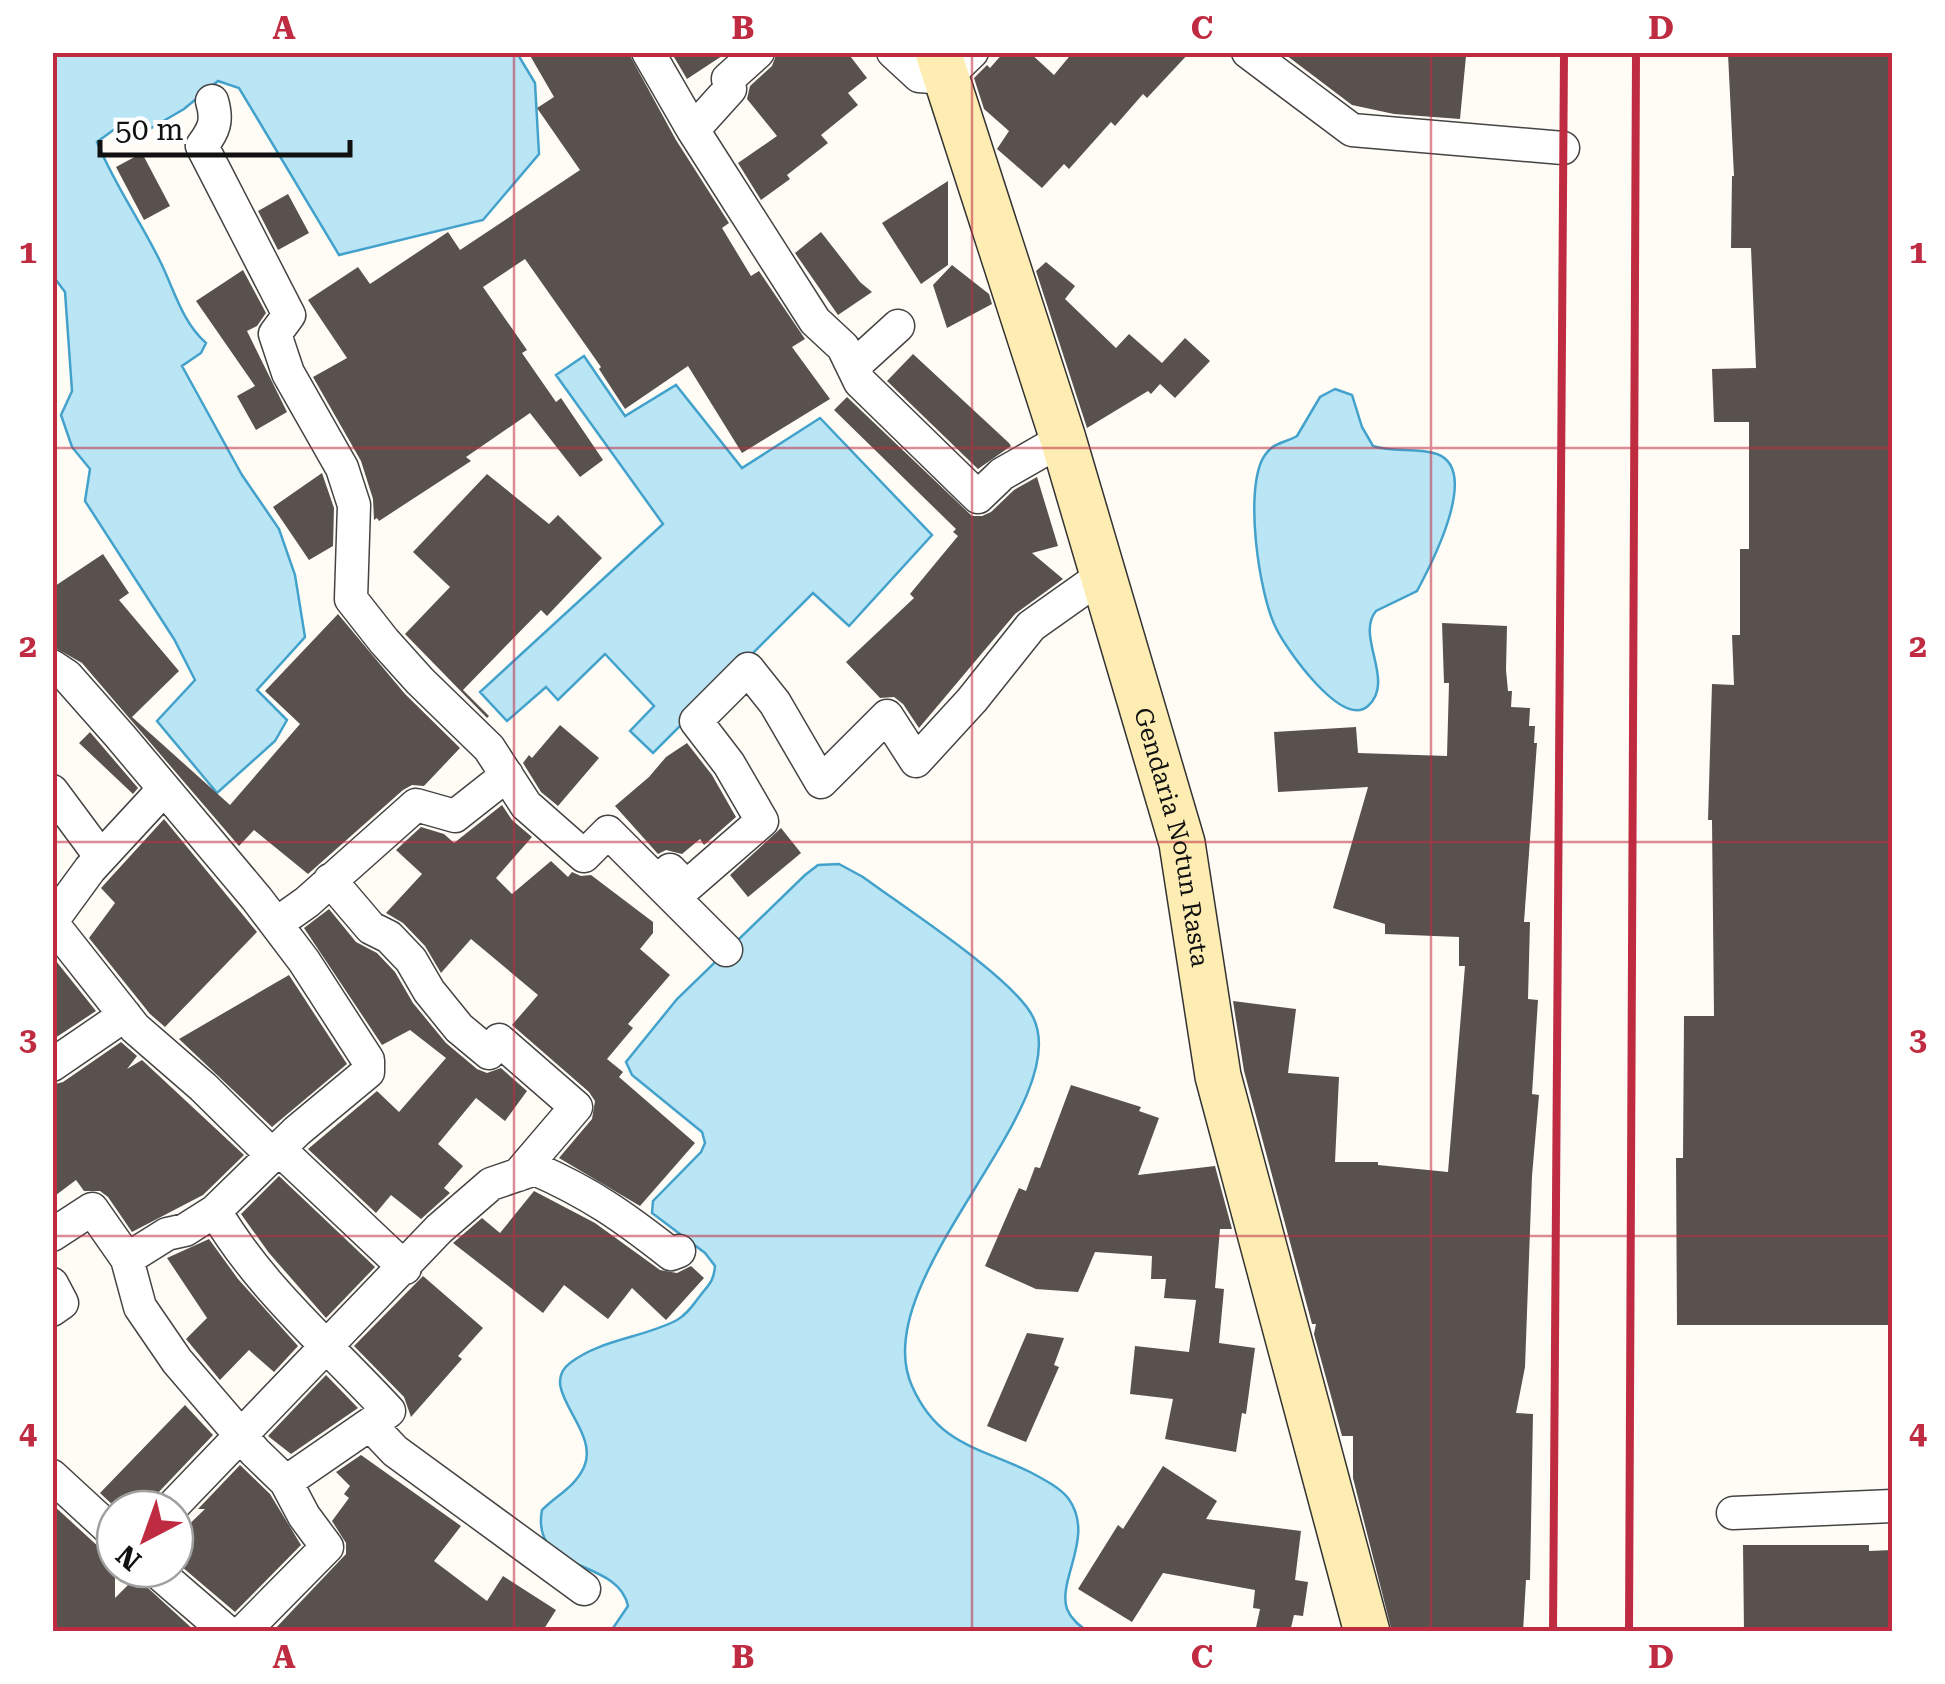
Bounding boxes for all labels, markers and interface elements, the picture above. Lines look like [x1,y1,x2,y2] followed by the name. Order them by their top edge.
[272,9,296,47] text: A
[731,9,755,47] text: B
[1191,9,1213,47] text: C
[1648,9,1674,47] text: D
[100,95,350,157] scale bar
[115,112,184,147] text: 50 m
[19,233,37,271] text: 1
[1909,233,1927,271] text: 1
[19,627,37,665] text: 2
[1909,627,1927,665] text: 2
[1128,704,1215,969] street label: Gendaria Notun Rasta
[19,1020,37,1058] text: 3
[1909,1020,1927,1058] text: 3
[19,1414,37,1452] text: 4
[1909,1414,1927,1452] text: 4
[95,1489,195,1589] north arrow
[110,1538,148,1577] text: N
[272,1638,296,1676] text: A
[731,1638,755,1676] text: B
[1191,1638,1213,1676] text: C
[1648,1638,1674,1676] text: D

